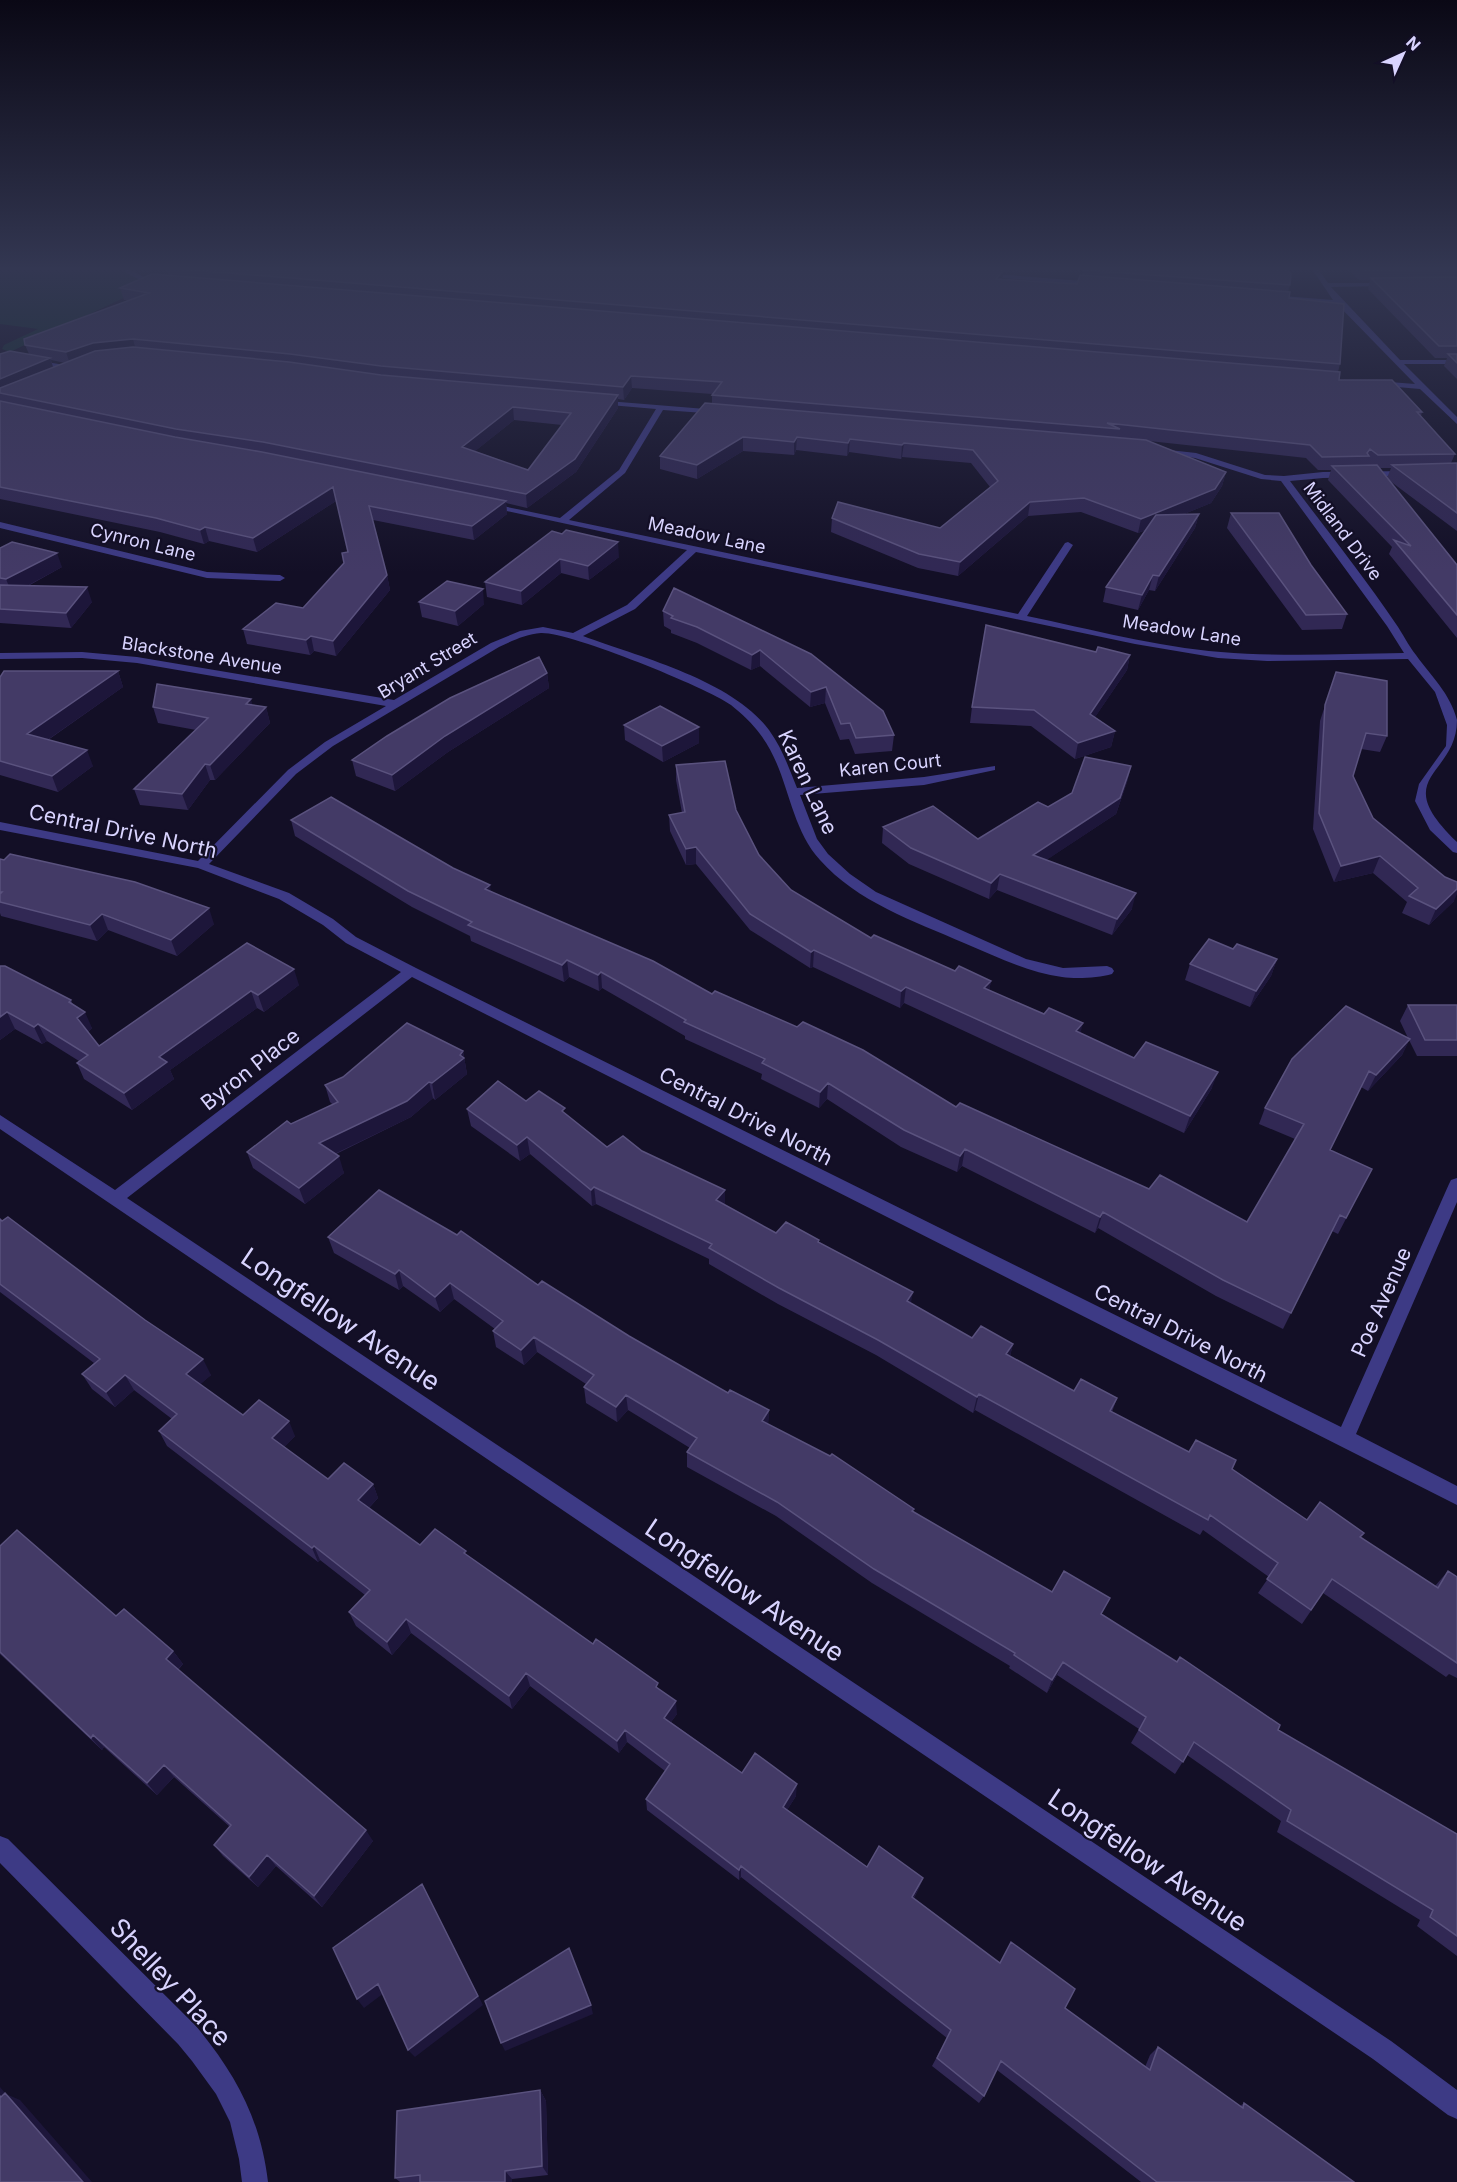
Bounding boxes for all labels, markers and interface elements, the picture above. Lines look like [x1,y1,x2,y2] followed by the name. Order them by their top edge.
[1373,24,1433,84] north arrow
[1402,32,1425,55] text: N
[1299,478,1387,584] street label: Midland Drive
[646,512,768,558] street label: Meadow Lane
[88,519,198,565] street label: Cynron Lane
[1121,610,1243,650] street label: Meadow Lane
[374,627,480,703] street label: Bryant Street
[120,632,284,678] street label: Blackstone Avenue
[773,726,843,838] street label: Karen Lane
[838,749,942,781] street label: Karen Court
[27,799,219,863] street label: Central Drive North
[196,1023,304,1115] street label: Byron Place
[655,1061,837,1171] street label: Central Drive North
[236,1241,446,1397] street label: Longfellow Avenue
[1346,1243,1416,1361] street label: Poe Avenue
[1090,1278,1272,1388] street label: Central Drive North
[640,1512,850,1668] street label: Longfellow Avenue
[1043,1782,1253,1938] street label: Longfellow Avenue
[104,1911,238,2053] street label: Shelley Place

